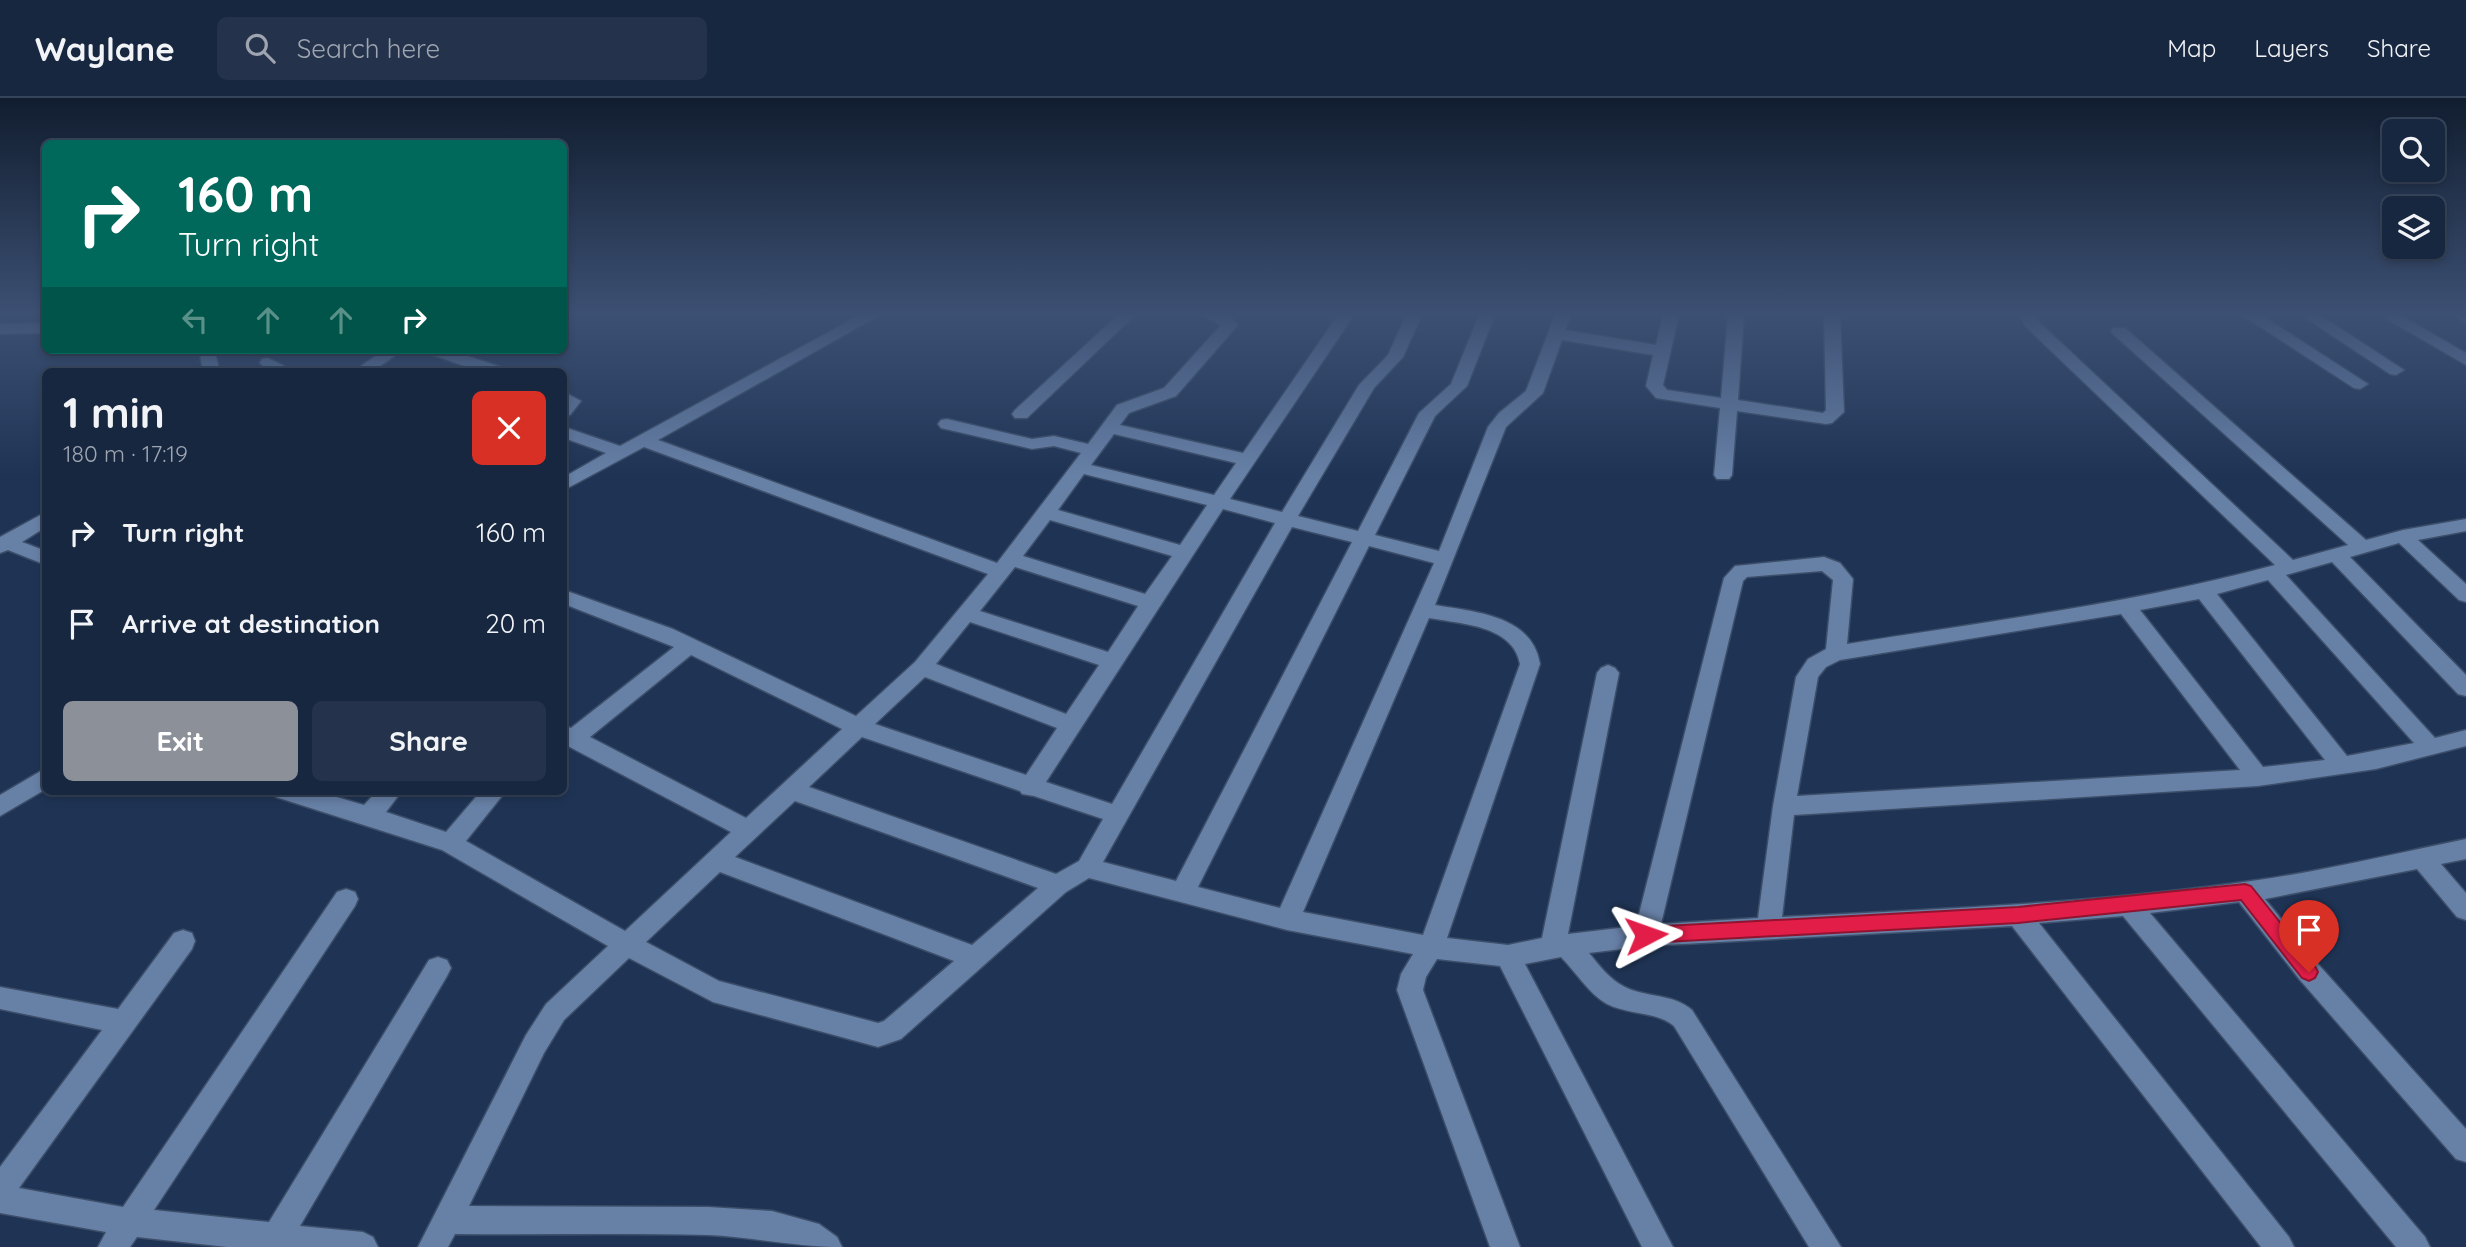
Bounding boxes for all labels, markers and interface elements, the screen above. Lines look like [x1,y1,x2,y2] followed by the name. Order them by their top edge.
[217,17,707,80] search box
[35,28,175,69] text: Waylane
[241,29,279,67] icon: search
[297,32,440,65] text: Search here
[2167,33,2216,63] text: Map
[2254,33,2329,63] text: Layers
[2367,33,2431,63] text: Share
[2382,119,2445,259] map controls
[2382,119,2445,182] button: search
[178,163,313,224] text: 160 m
[63,168,154,259] icon: right
[2382,196,2445,259] button: layers
[178,224,319,264] text: Turn right
[176,301,214,339] icon: left
[249,301,287,339] icon: ahead
[322,301,360,339] icon: ahead
[395,301,433,339] icon: right
[63,386,165,439] text: 1 min
[472,391,546,465] button: close
[63,439,188,468] text: 180 m · 17:19
[63,514,101,552] icon: right
[122,516,244,549] text: Turn right
[476,516,546,549] text: 160 m
[63,605,101,643] icon: arrive
[122,607,380,640] text: Arrive at destination
[485,607,546,640] text: 20 m
[63,701,298,781] button: Exit
[312,701,546,781] button: Share
[1609,898,1683,972] position arrow
[2279,900,2339,972] pin
[2290,911,2328,949] icon: arrive

